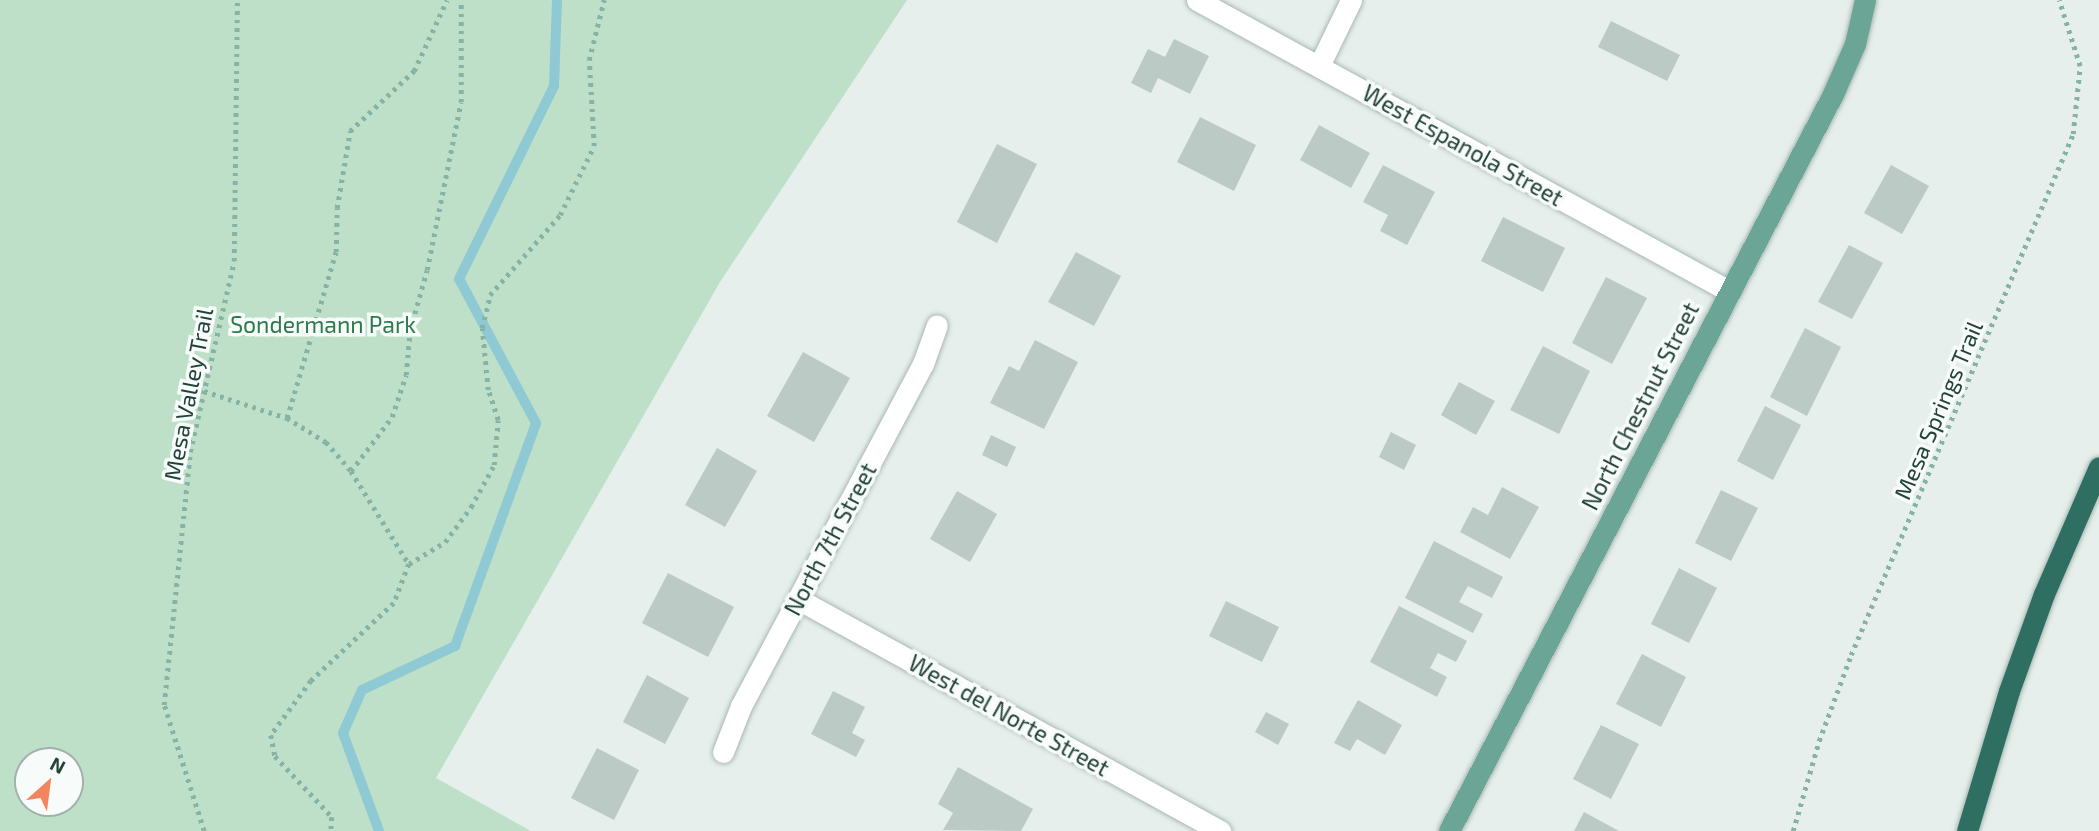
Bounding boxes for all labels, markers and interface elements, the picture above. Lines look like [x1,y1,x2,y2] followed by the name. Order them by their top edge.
[1358,78,1568,212] street label: West Espanola Street
[1576,298,1704,514] street label: North Chestnut Street
[158,305,218,483] street label: Mesa Valley Trail
[230,310,416,338] park label: Sondermann Park
[1888,316,1988,504] street label: Mesa Springs Trail
[778,458,882,620] street label: North 7th Street
[904,648,1114,782] street label: West del Norte Street
[14,747,84,817] north arrow
[47,751,70,778] text: N

